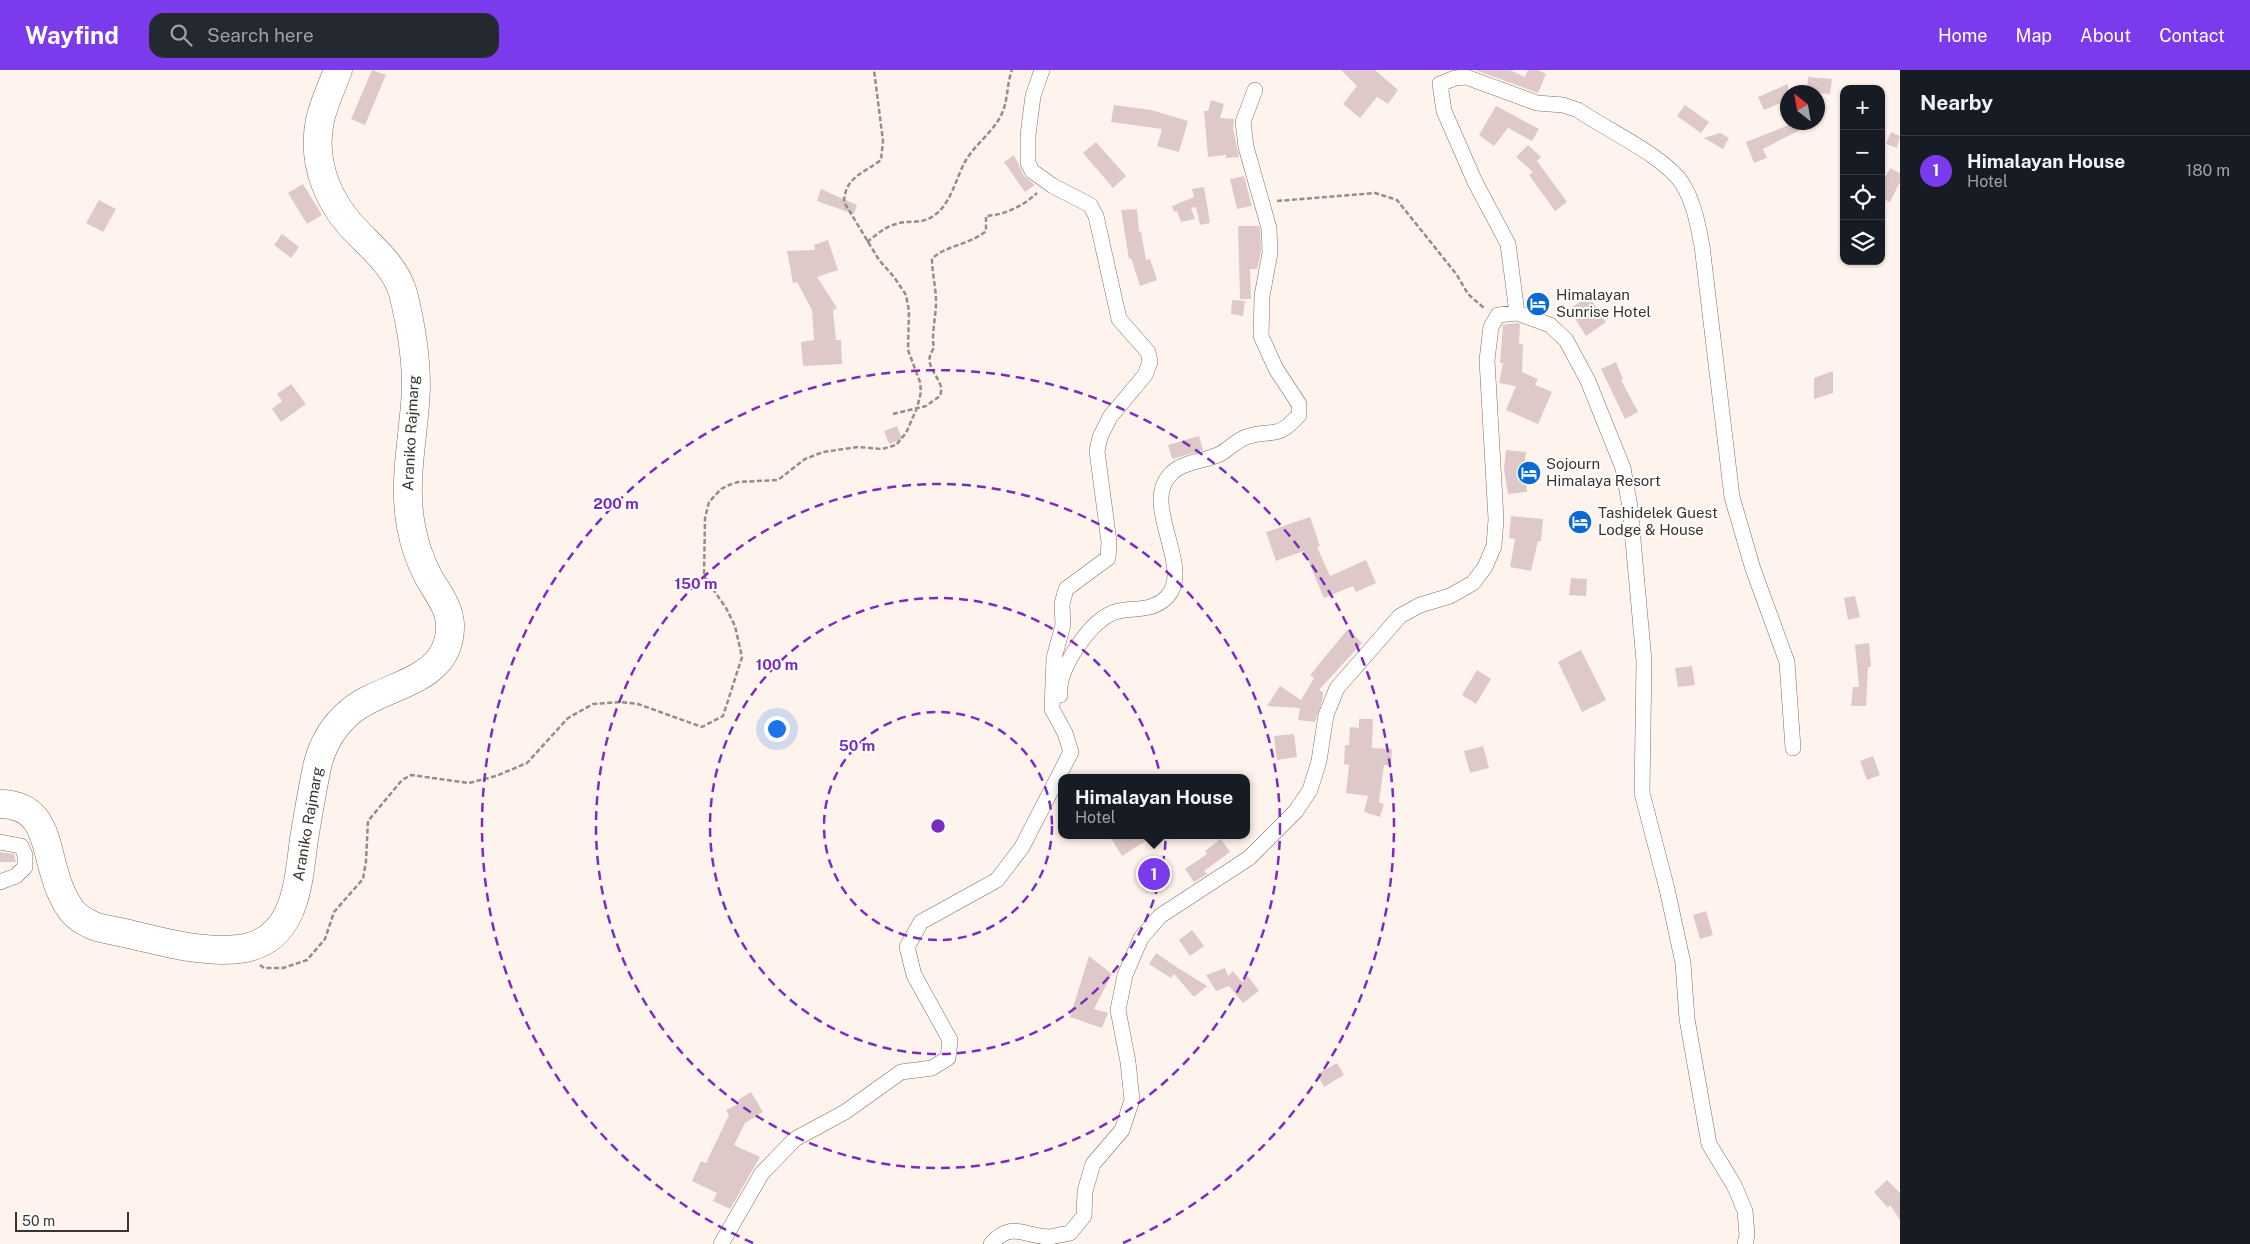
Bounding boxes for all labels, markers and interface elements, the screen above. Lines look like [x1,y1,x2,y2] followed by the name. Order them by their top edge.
[149,13,499,58] search box
[25,21,119,49] text: Wayfind
[167,21,195,49] icon: search
[207,24,314,46] text: Search here
[1938,25,1988,46] text: Home
[2016,25,2052,46] text: Map
[2080,25,2131,46] text: About
[2159,25,2225,46] text: Contact
[1780,85,1825,130] north arrow
[1840,85,1885,265] map controls
[1840,85,1885,130] button: +
[1920,90,1993,115] text: Nearby
[1840,130,1885,175] button: −
[1967,150,2125,172] text: Himalayan House
[1933,161,1939,180] text: 1
[2186,161,2230,180] text: 180 m
[1967,172,2008,191] text: Hotel
[1840,175,1885,220] button: locate
[1840,220,1885,265] button: layers
[1556,286,1651,320] place label: Himalayan Sunrise Hotel
[1525,291,1551,317] hotel icon: Himalayan Sunrise Hotel
[399,375,422,491] street label: Araniko Rajmarg
[1546,455,1661,489] place label: Sojourn Himalaya Resort
[1516,460,1542,486] hotel icon: Sojourn Himalaya Resort
[593,495,639,512] text: 200 m
[1598,504,1718,538] place label: Tashidelek Guest Lodge & House
[1567,509,1593,535] hotel icon: Tashidelek Guest Lodge & House
[674,575,718,592] text: 150 m
[756,656,798,673] text: 100 m
[764,716,790,742] your location
[839,737,875,754] text: 50 m
[289,765,326,882] street label: Araniko Rajmarg
[1058,774,1250,839] popup
[1075,786,1233,808] text: Himalayan House
[1075,808,1116,827] text: Hotel
[929,817,947,835] centre of rings
[1138,855,1170,893] pin: 1
[15,1209,129,1232] scale bar
[22,1213,55,1229] text: 50 m

